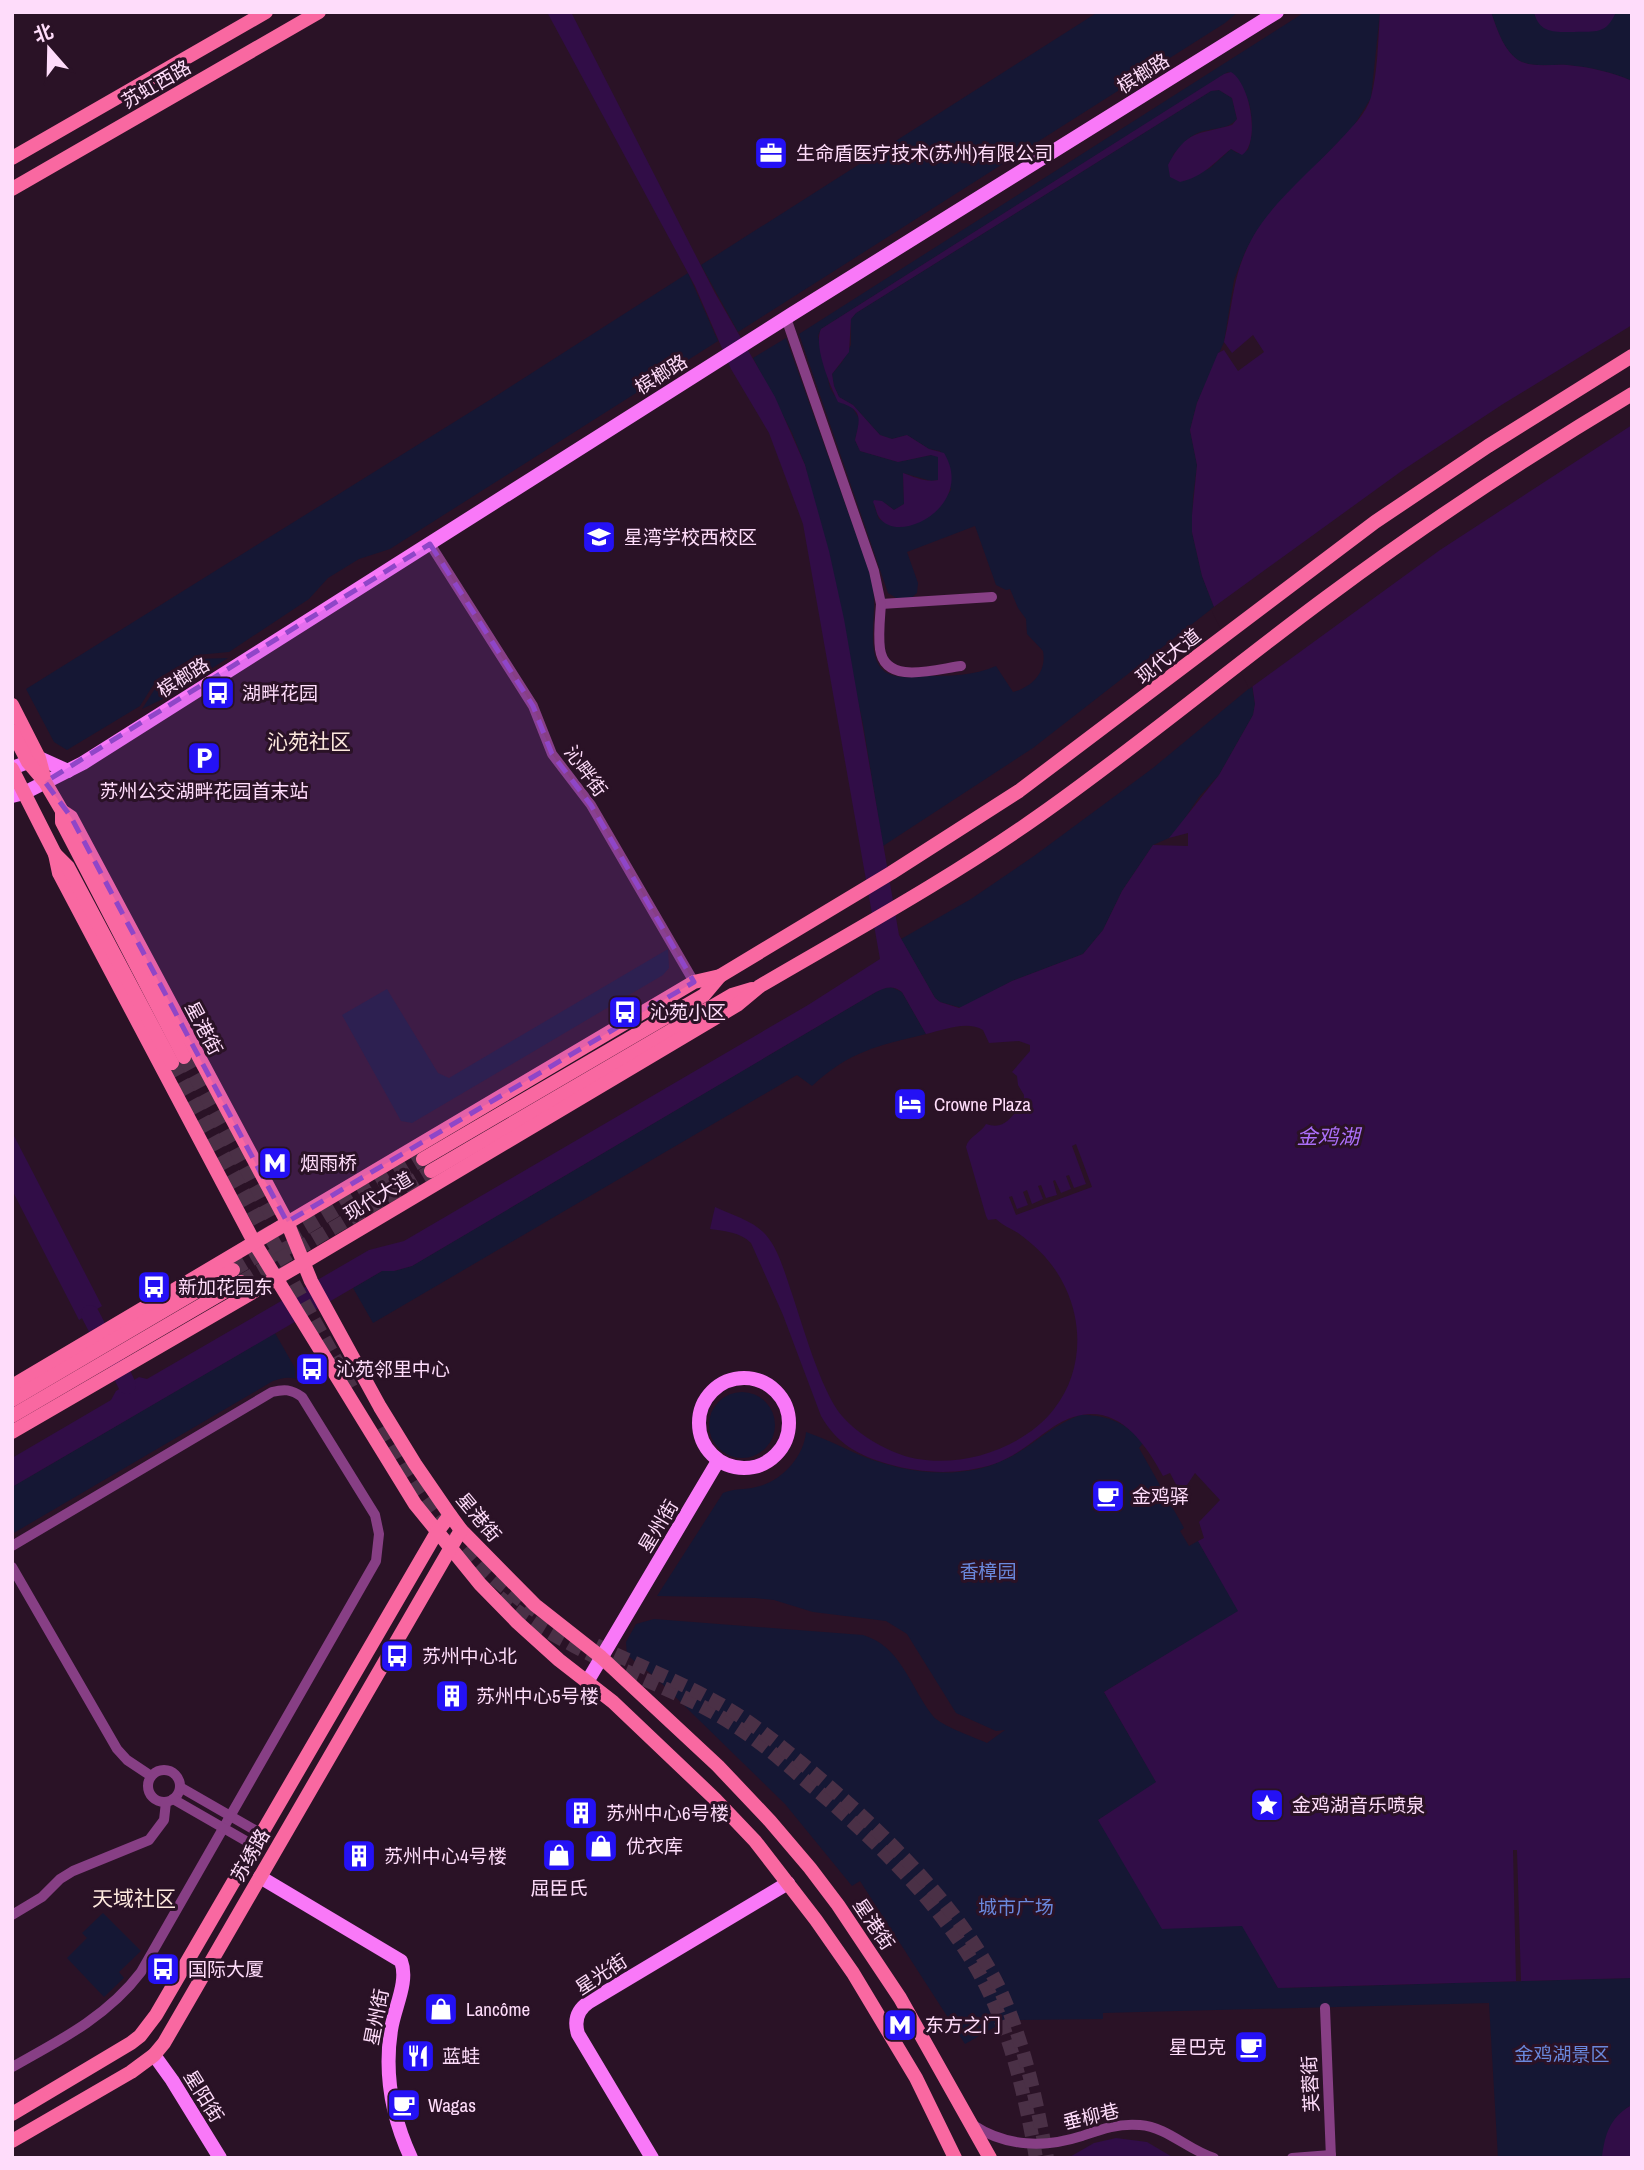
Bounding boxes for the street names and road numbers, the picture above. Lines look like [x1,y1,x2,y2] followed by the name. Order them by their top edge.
[1112,47,1174,99] street label: 槟榔路
[117,54,195,114] street label: 苏虹西路
[630,348,692,400] street label: 槟榔路
[1130,622,1206,690] street label: 现代大道
[152,651,214,703] street label: 槟榔路
[559,740,613,802] street label: 沁畔街
[179,997,229,1059] street label: 星港街
[339,1165,417,1227] street label: 现代大道
[451,1487,507,1547] street label: 星港街
[632,1495,684,1557] street label: 星州街
[224,1824,276,1886] street label: 苏绣路
[847,1893,901,1955] street label: 星港街
[570,1948,632,2000] street label: 星光街
[358,1987,394,2047] street label: 星州街
[1296,2055,1324,2113] street label: 芙蓉街
[178,2065,230,2127] street label: 星阳街
[1060,2097,1122,2135] street label: 垂柳巷

